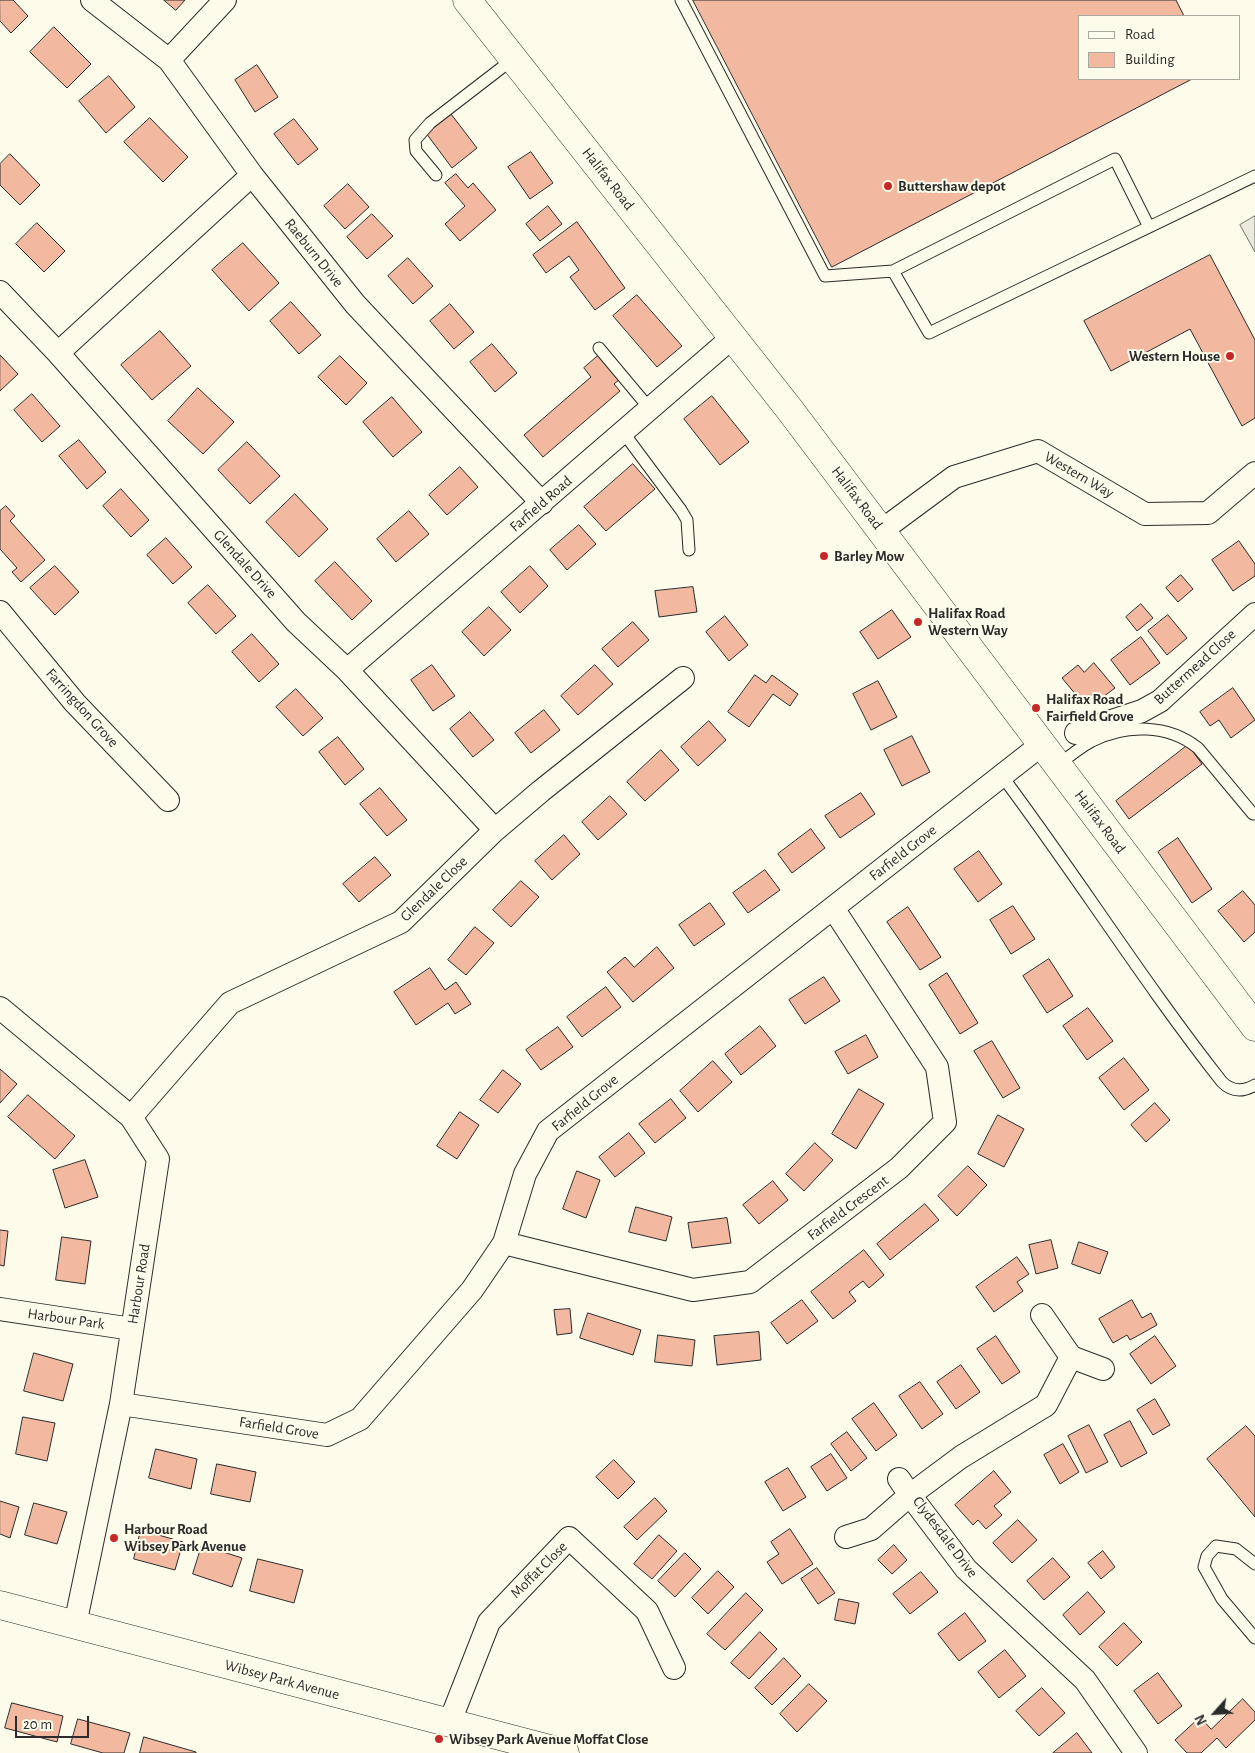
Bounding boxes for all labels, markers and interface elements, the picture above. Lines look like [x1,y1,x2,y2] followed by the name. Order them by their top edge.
[1078,15,1240,80] legend
[1125,27,1155,42] text: Road
[1125,52,1175,67] text: Building
[578,144,638,214] street label: Halifax Road
[898,177,1006,195] place label: Buttershaw depot
[882,180,894,192] marker: Buttershaw depot
[281,215,347,291] street label: Raeburn Drive
[1129,347,1220,365] place label: Western House
[1224,350,1236,362] marker: Western House
[1041,448,1117,502] street label: Western Way
[827,463,887,533] street label: Halifax Road
[506,472,576,536] street label: Farfield Road
[209,526,281,602] street label: Glendale Drive
[834,547,904,565] place label: Barley Mow
[818,550,830,562] marker: Barley Mow
[928,604,1008,639] place label: Halifax Road Western Way
[912,616,924,628] marker: Halifax Road Western Way
[1150,625,1240,709] street label: Buttermead Close
[42,665,122,751] street label: Farringdon Grove
[1046,690,1134,725] place label: Halifax Road Fairfield Grove
[1030,702,1042,714] marker: Halifax Road Fairfield Grove
[1070,787,1130,857] street label: Halifax Road
[866,821,940,885] street label: Farfield Grove
[397,853,471,925] street label: Glendale Close
[548,1071,622,1135] street label: Farfield Grove
[804,1172,892,1244] street label: Farfield Crescent
[124,1242,154,1326] street label: Harbour Road
[26,1305,106,1333] street label: Harbour Park
[238,1413,320,1443] street label: Farfield Grove
[909,1493,981,1581] street label: Clydesdale Drive
[124,1520,246,1555] place label: Harbour Road Wibsey Park Avenue
[108,1532,120,1544] marker: Harbour Road Wibsey Park Avenue
[507,1538,571,1602] street label: Moffat Close
[223,1656,341,1704] street label: Wibsey Park Avenue
[1190,1688,1240,1738] north arrow
[18,1706,91,1738] scale bar
[1193,1712,1210,1727] text: N
[23,1717,52,1732] text: 20 m
[449,1730,648,1748] place label: Wibsey Park Avenue Moffat Close
[433,1733,445,1745] marker: Wibsey Park Avenue Moffat Close

